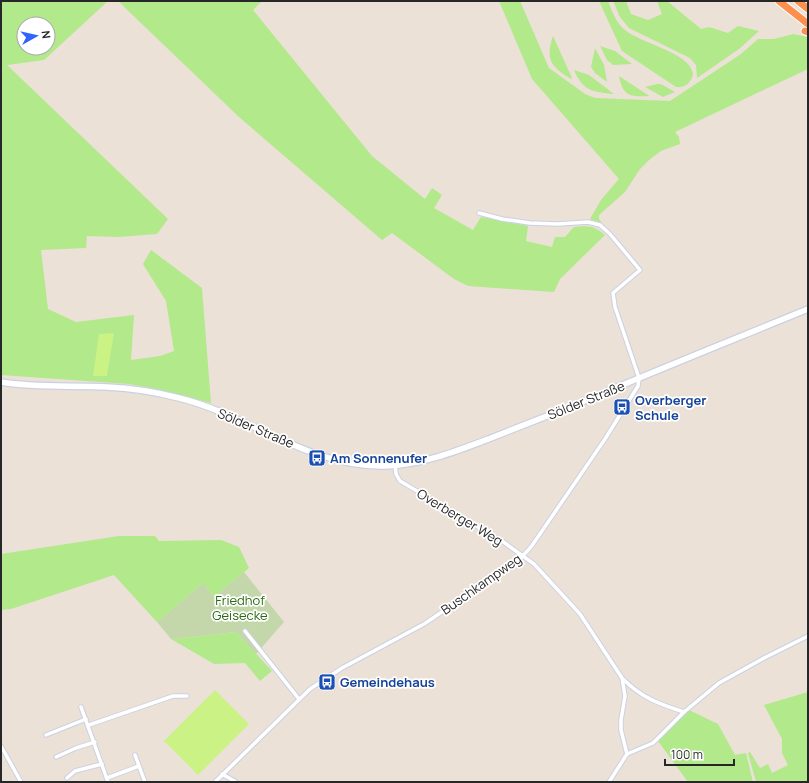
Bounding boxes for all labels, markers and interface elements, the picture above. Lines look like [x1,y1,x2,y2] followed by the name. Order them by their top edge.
[16,16,56,56] north arrow
[38,30,54,40] text: N
[545,376,628,424] street label: Sölder Straße
[635,391,706,424] place label: Overberger Schule
[612,397,632,417] bus stop icon: Overberger Schule
[215,404,297,452] street label: Sölder Straße
[307,448,327,468] bus stop icon: Am Sonnenufer
[330,449,427,467] place label: Am Sonnenufer
[414,484,506,550] street label: Overberger Weg
[437,550,525,618] street label: Buschkampweg
[212,591,268,624] park label: Friedhof Geisecke
[317,672,337,692] bus stop icon: Gemeindehaus
[340,673,435,691] place label: Gemeindehaus
[665,741,734,767] scale bar
[671,746,703,763] text: 100 m

